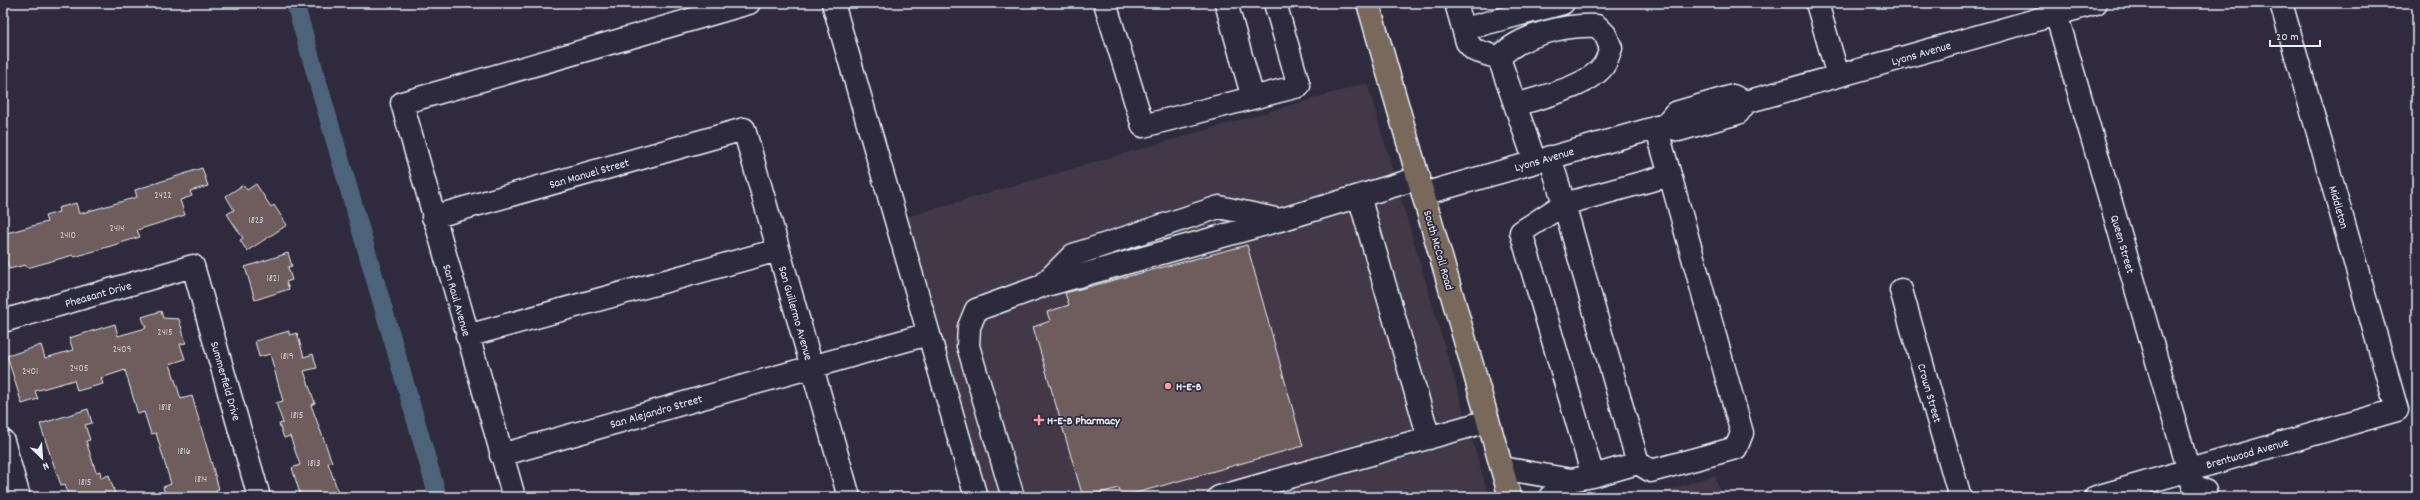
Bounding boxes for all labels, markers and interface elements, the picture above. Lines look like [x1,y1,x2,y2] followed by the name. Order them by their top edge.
[2270,22,2320,48] scale bar
[2276,29,2299,46] text: 20 m
[1890,38,1953,71] street label: Lyons Avenue
[1513,144,1576,177] street label: Lyons Avenue
[547,155,632,194] street label: San Manuel Street
[2323,184,2352,231] street label: Middleton
[154,189,172,203] house number: 2422
[1418,208,1457,292] street label: South McColl Road
[2105,213,2138,276] street label: Queen Street
[248,214,264,228] house number: 1823
[110,222,124,236] house number: 2414
[60,229,76,243] house number: 2410
[437,262,474,338] street label: San Raul Avenue
[773,264,816,362] street label: San Guillermo Avenue
[267,272,279,286] house number: 1821
[63,278,134,313] street label: Pheasant Drive
[157,326,173,340] house number: 2415
[205,340,244,423] street label: Summerfield Drive
[113,343,131,357] house number: 2409
[281,350,293,364] house number: 1819
[70,362,89,376] house number: 2405
[1912,362,1945,426] street label: Crown Street
[22,365,38,379] house number: 2401
[1176,379,1202,396] place label: H-E-B
[1163,381,1173,391] marker: H-E-B
[608,391,705,434] street label: San Alejandro Street
[159,401,171,415] house number: 1818
[290,409,304,423] house number: 1815
[1047,413,1121,430] place label: H-E-B Pharmacy
[1034,415,1044,425] marker: H-E-B Pharmacy
[2204,435,2291,474] street label: Brentwood Avenue
[22,438,62,478] north arrow
[177,445,191,459] house number: 1816
[39,457,51,474] text: N
[308,457,320,471] house number: 1813
[195,473,207,487] house number: 1814
[78,476,92,490] house number: 1815

